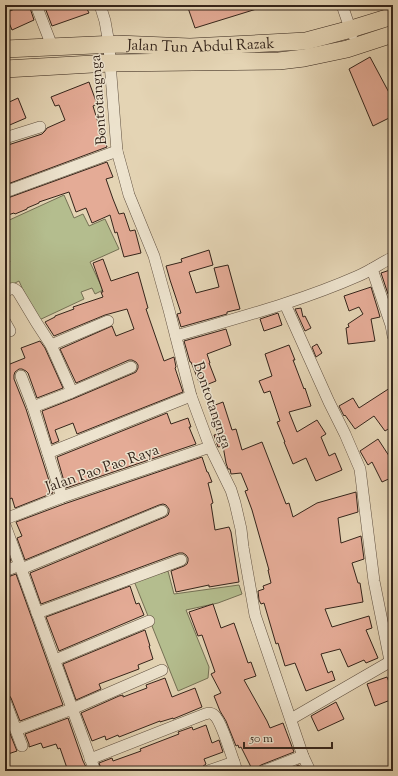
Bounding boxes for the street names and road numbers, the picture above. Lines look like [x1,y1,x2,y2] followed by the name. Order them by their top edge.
[126,34,275,59] street label: Jalan Tun Abdul Razak
[86,54,113,146] street label: Bontotangnga
[187,359,236,452] street label: Bontotangnga
[42,440,162,499] street label: Jalan Pao Pao Raya

